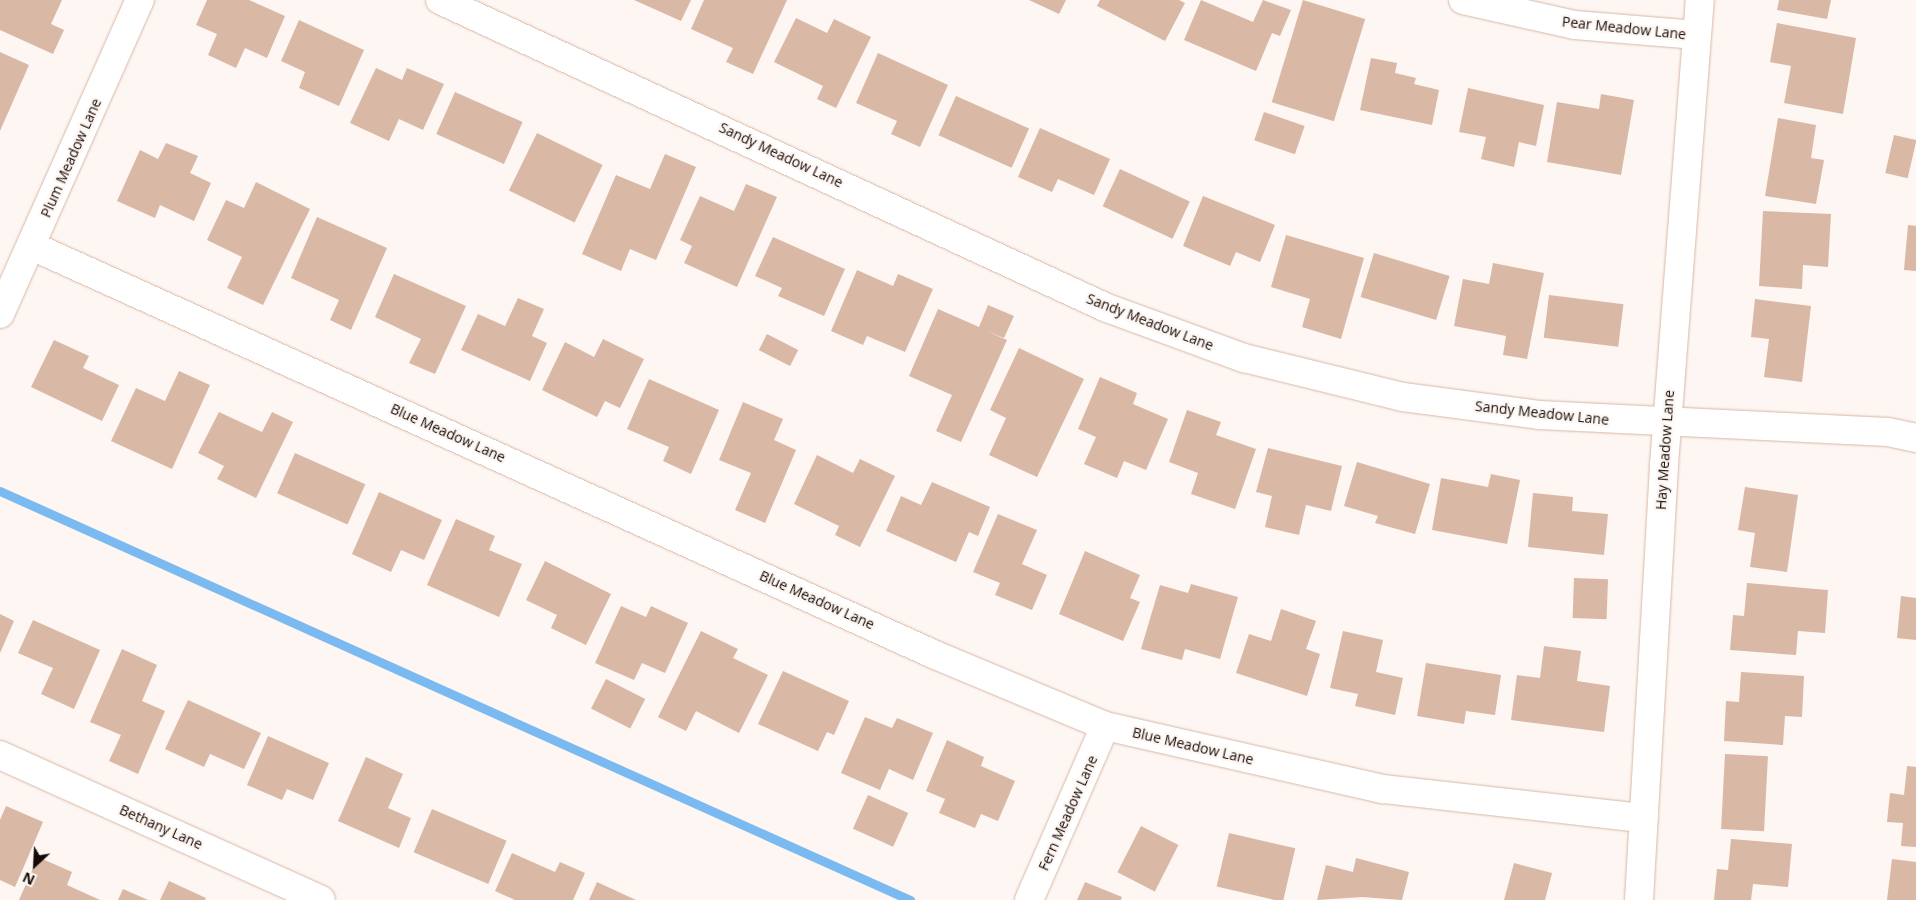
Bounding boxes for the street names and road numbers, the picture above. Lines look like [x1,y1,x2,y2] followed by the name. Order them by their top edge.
[1561,13,1687,43] street label: Pear Meadow Lane
[37,96,105,220] street label: Plum Meadow Lane
[717,119,845,191] street label: Sandy Meadow Lane
[1084,290,1216,354] street label: Sandy Meadow Lane
[1652,390,1678,510] street label: Hay Meadow Lane
[1474,398,1610,428] street label: Sandy Meadow Lane
[388,400,508,466] street label: Blue Meadow Lane
[757,567,877,633] street label: Blue Meadow Lane
[1131,724,1255,768] street label: Blue Meadow Lane
[1035,753,1101,873] street label: Fern Meadow Lane
[117,801,205,853] street label: Bethany Lane

